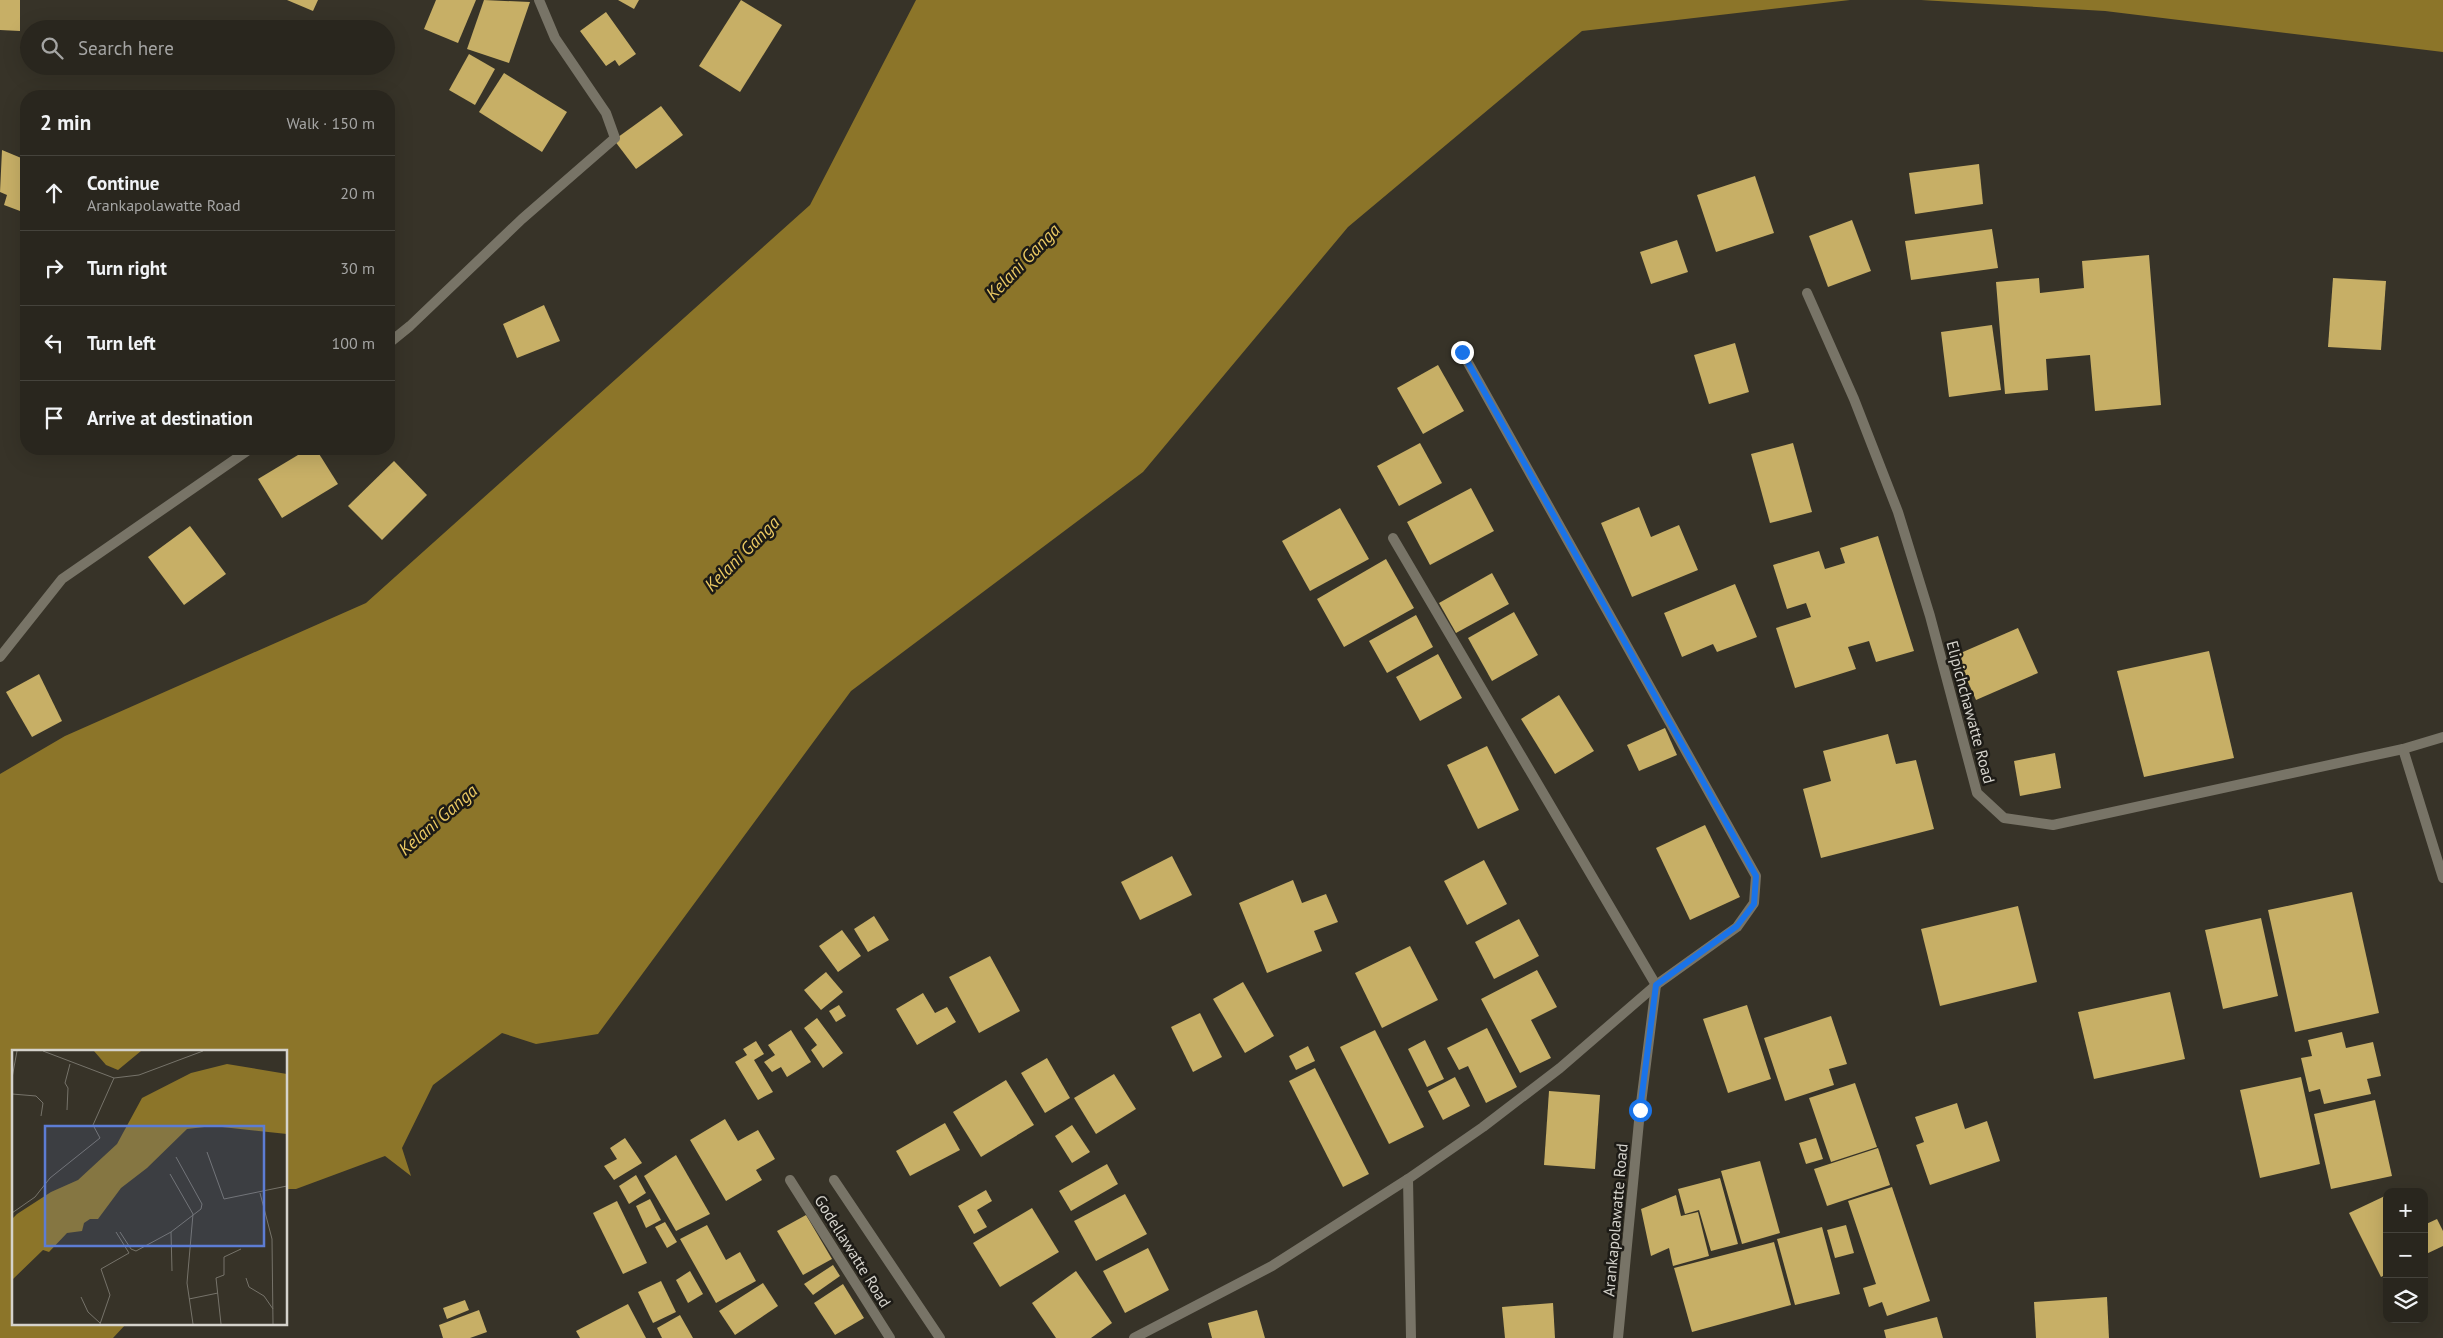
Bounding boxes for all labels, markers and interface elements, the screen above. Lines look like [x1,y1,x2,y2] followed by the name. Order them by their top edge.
[20,20,395,75] search box
[38,34,66,62] icon: search
[78,36,174,60] text: Search here
[40,109,91,136] text: 2 min
[286,113,375,133] text: Walk · 150 m
[87,171,159,195] text: Continue
[40,179,68,207] icon: ahead
[340,183,375,203] text: 20 m
[87,195,241,215] text: Arankapolawatte Road
[981,219,1065,305] water label: Kelani Ganga
[40,254,68,282] icon: right
[87,256,167,280] text: Turn right
[340,258,375,278] text: 30 m
[40,329,68,357] icon: left
[87,331,156,355] text: Turn left
[332,333,375,353] text: 100 m
[1451,341,1474,364] route end
[40,404,68,432] icon: arrive
[87,406,253,430] text: Arrive at destination
[699,511,784,596] water label: Kelani Ganga
[1942,638,2000,786] street label: Elipichchawatte Road
[393,779,482,860] water label: Kelani Ganga
[12,1050,288,1326] inset map
[1629,1099,1652,1122] route start
[1598,1143,1632,1297] street label: Arankapolawatte Road
[2383,1188,2428,1323] map controls
[2383,1188,2428,1233] button: +
[810,1191,896,1311] street label: Godellawatte Road
[2383,1233,2428,1278] button: −
[2383,1278,2428,1323] button: layers

